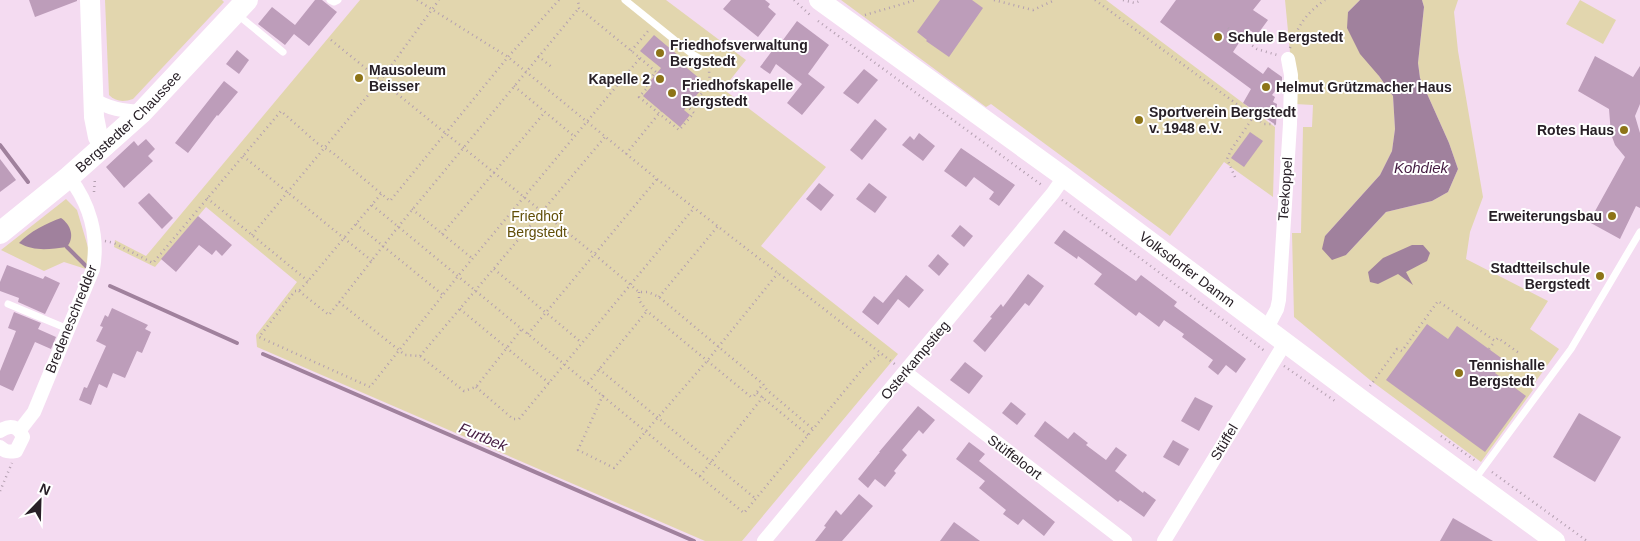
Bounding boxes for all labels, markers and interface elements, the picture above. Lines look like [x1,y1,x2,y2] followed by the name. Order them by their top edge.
[1228,29,1343,45] place label: Schule Bergstedt
[1212,31,1224,43] marker: Schule Bergstedt
[670,37,808,69] place label: Friedhofsverwaltung Bergstedt
[654,47,666,59] marker: Friedhofsverwaltung Bergstedt
[369,62,446,94] place label: Mausoleum Beisser
[72,68,184,175] street label: Bergstedter Chaussee
[589,71,650,87] place label: Kapelle 2
[353,72,365,84] marker: Mausoleum Beisser
[654,73,666,85] marker: Kapelle 2
[682,77,793,109] place label: Friedhofskapelle Bergstedt
[1276,79,1452,95] place label: Helmut Grützmacher Haus
[1260,81,1272,93] marker: Helmut Grützmacher Haus
[666,87,678,99] marker: Friedhofskapelle Bergstedt
[1149,104,1296,136] place label: Sportverein Bergstedt v. 1948 e.V.
[1133,114,1145,126] marker: Sportverein Bergstedt v. 1948 e.V.
[1537,122,1614,138] place label: Rotes Haus
[1618,124,1630,136] marker: Rotes Haus
[1275,157,1295,221] street label: Teekoppel
[1394,159,1450,176] water label: Kohdiek
[507,208,567,240] park label: Friedhof Bergstedt
[1488,208,1602,224] place label: Erweiterungsbau
[1606,210,1618,222] marker: Erweiterungsbau
[1136,228,1238,310] street label: Volksdorfer Damm
[1490,260,1590,292] place label: Stadtteilschule Bergstedt
[42,262,100,375] street label: Bredeneschredder
[1594,270,1606,282] marker: Stadtteilschule Bergstedt
[877,317,953,403] street label: Osterkampstieg
[1469,357,1545,389] place label: Tennishalle Bergstedt
[1453,367,1465,379] marker: Tennishalle Bergstedt
[456,419,511,455] water label: Furtbek
[1207,421,1241,463] street label: Stüffel
[985,431,1045,483] street label: Stüffeloort
[15,476,65,526] north arrow
[37,480,53,498] text: N

